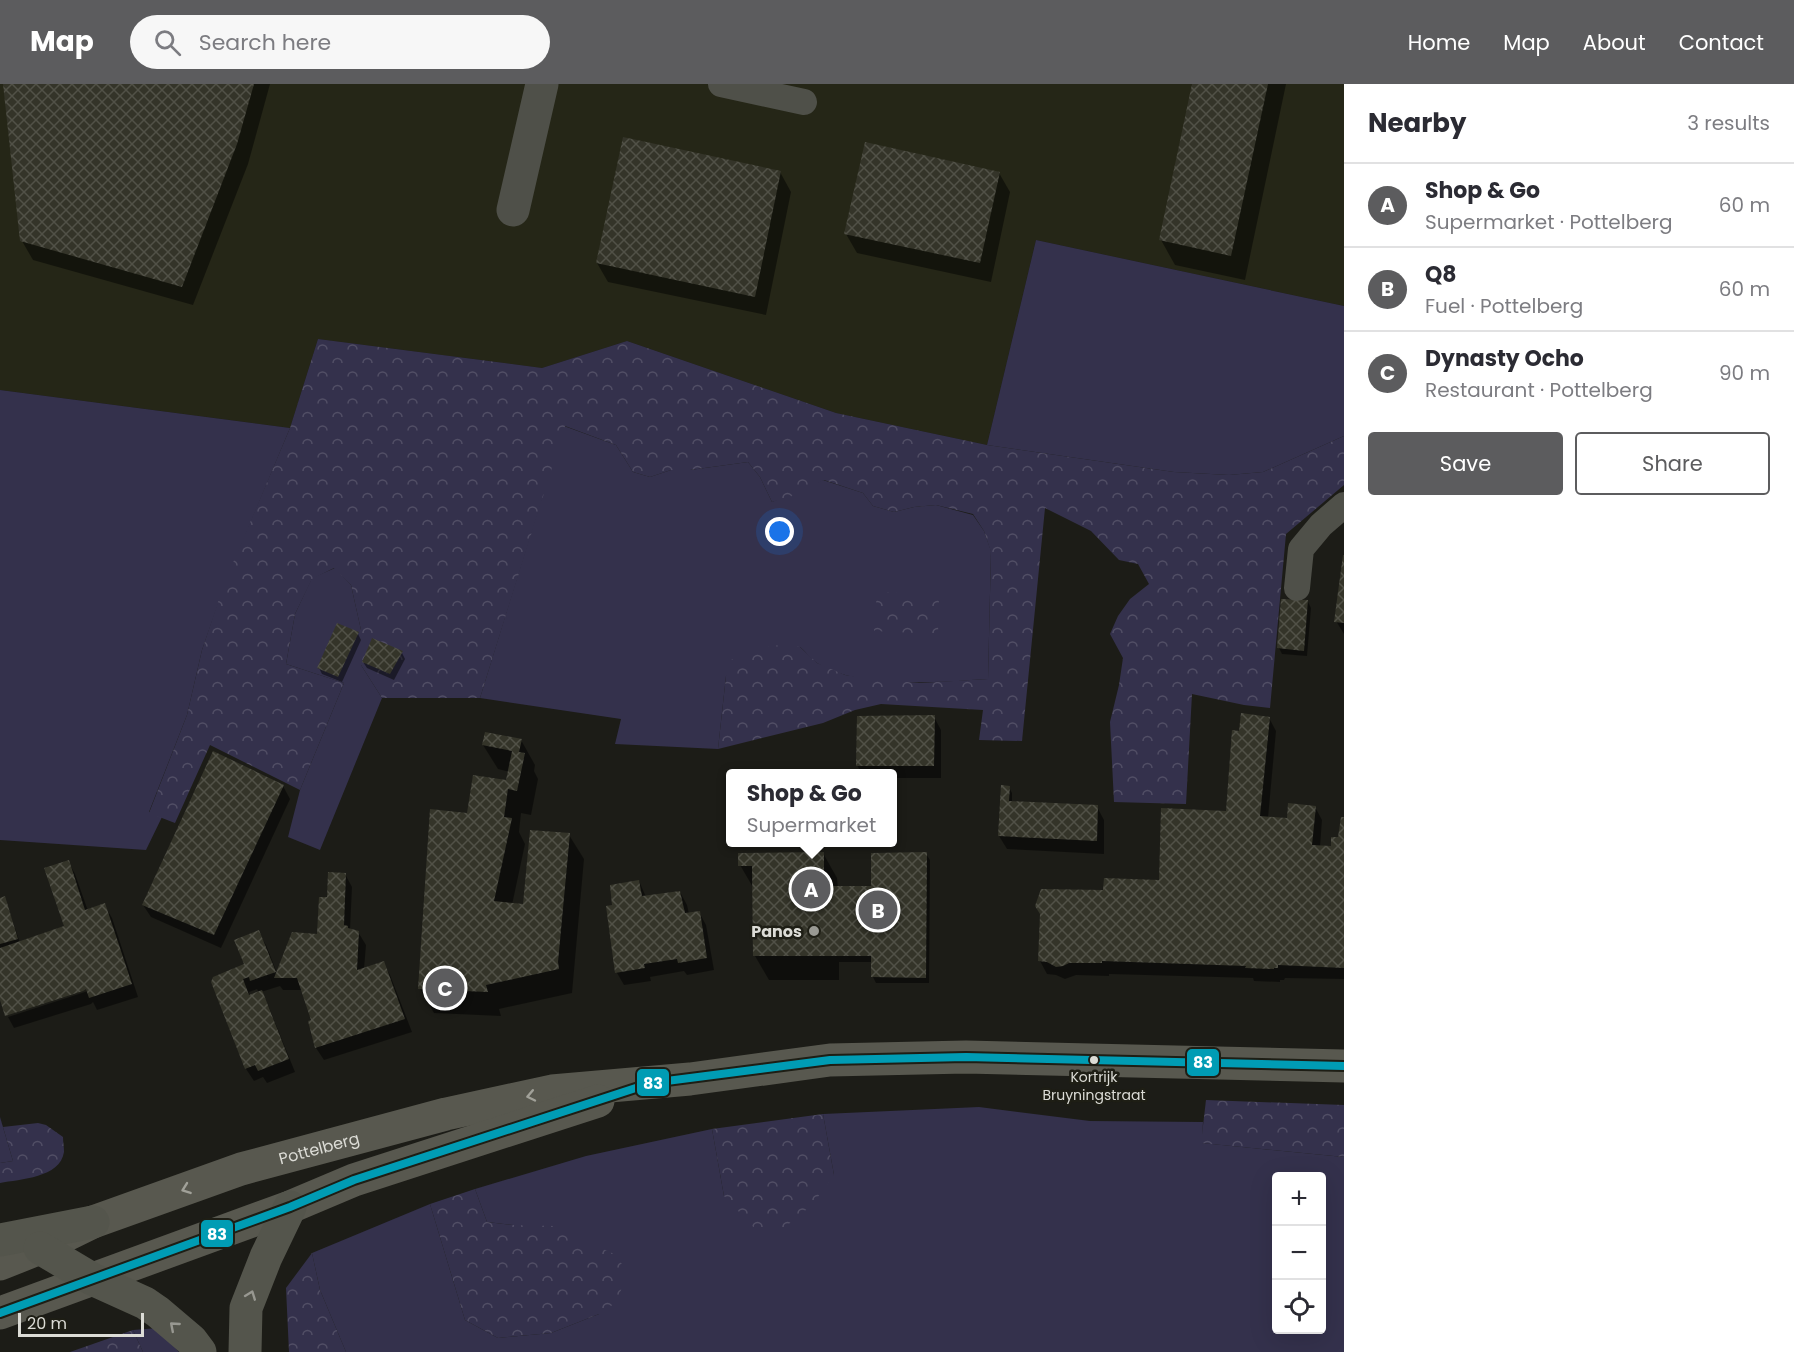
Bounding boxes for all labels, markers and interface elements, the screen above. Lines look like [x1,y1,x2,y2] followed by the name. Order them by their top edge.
[130,15,550,69] search box
[30,22,94,61] text: Map
[151,26,184,59] icon: search
[199,27,331,58] text: Search here
[1408,28,1470,57] text: Home
[1503,28,1550,57] text: Map
[1583,28,1646,57] text: About
[1679,28,1764,57] text: Contact
[1368,105,1466,141] text: Nearby
[1687,109,1770,137] text: 3 results
[1425,175,1540,206] text: Shop & Go
[1380,191,1395,219] text: A
[1719,191,1770,219] text: 60 m
[1425,208,1673,236] text: Supermarket · Pottelberg
[1425,259,1457,290] text: Q8
[1381,275,1394,303] text: B
[1719,275,1770,303] text: 60 m
[1425,292,1583,320] text: Fuel · Pottelberg
[1425,343,1584,374] text: Dynasty Ocho
[1380,359,1395,387] text: C
[1719,359,1770,387] text: 90 m
[1425,376,1653,404] text: Restaurant · Pottelberg
[1368,432,1563,495] button: Save
[1575,432,1770,495] button: Share
[765,517,794,546] your location
[726,769,897,847] popup
[747,778,862,809] text: Shop & Go
[747,811,876,839] text: Supermarket
[792,866,830,912] pin: A
[858,888,898,932] pin: B
[751,920,802,943] place label: Panos
[807,924,821,938] marker: Panos
[426,966,464,1010] pin: C
[1186,1048,1220,1077] line badge: 83
[1193,1051,1213,1074] text: 83
[1088,1054,1100,1066] marker: Kortrijk Bruyningstraat
[1042,1067,1146,1105] place label: Kortrijk Bruyningstraat
[636,1068,670,1097] line badge: 83
[643,1072,663,1095] text: 83
[526,1089,536,1102] one-way arrow
[276,1126,362,1170] street label: Pottelberg
[1272,1172,1326,1334] map controls
[1272,1172,1326,1226] button: +
[181,1181,192,1194] one-way arrow
[200,1219,234,1248] line badge: 83
[207,1223,227,1246] text: 83
[1272,1226,1326,1280] button: −
[1272,1280,1326,1334] button: locate
[244,1290,256,1301] one-way arrow
[18,1310,144,1338] scale bar
[27,1312,67,1335] text: 20 m
[170,1322,181,1333] one-way arrow

